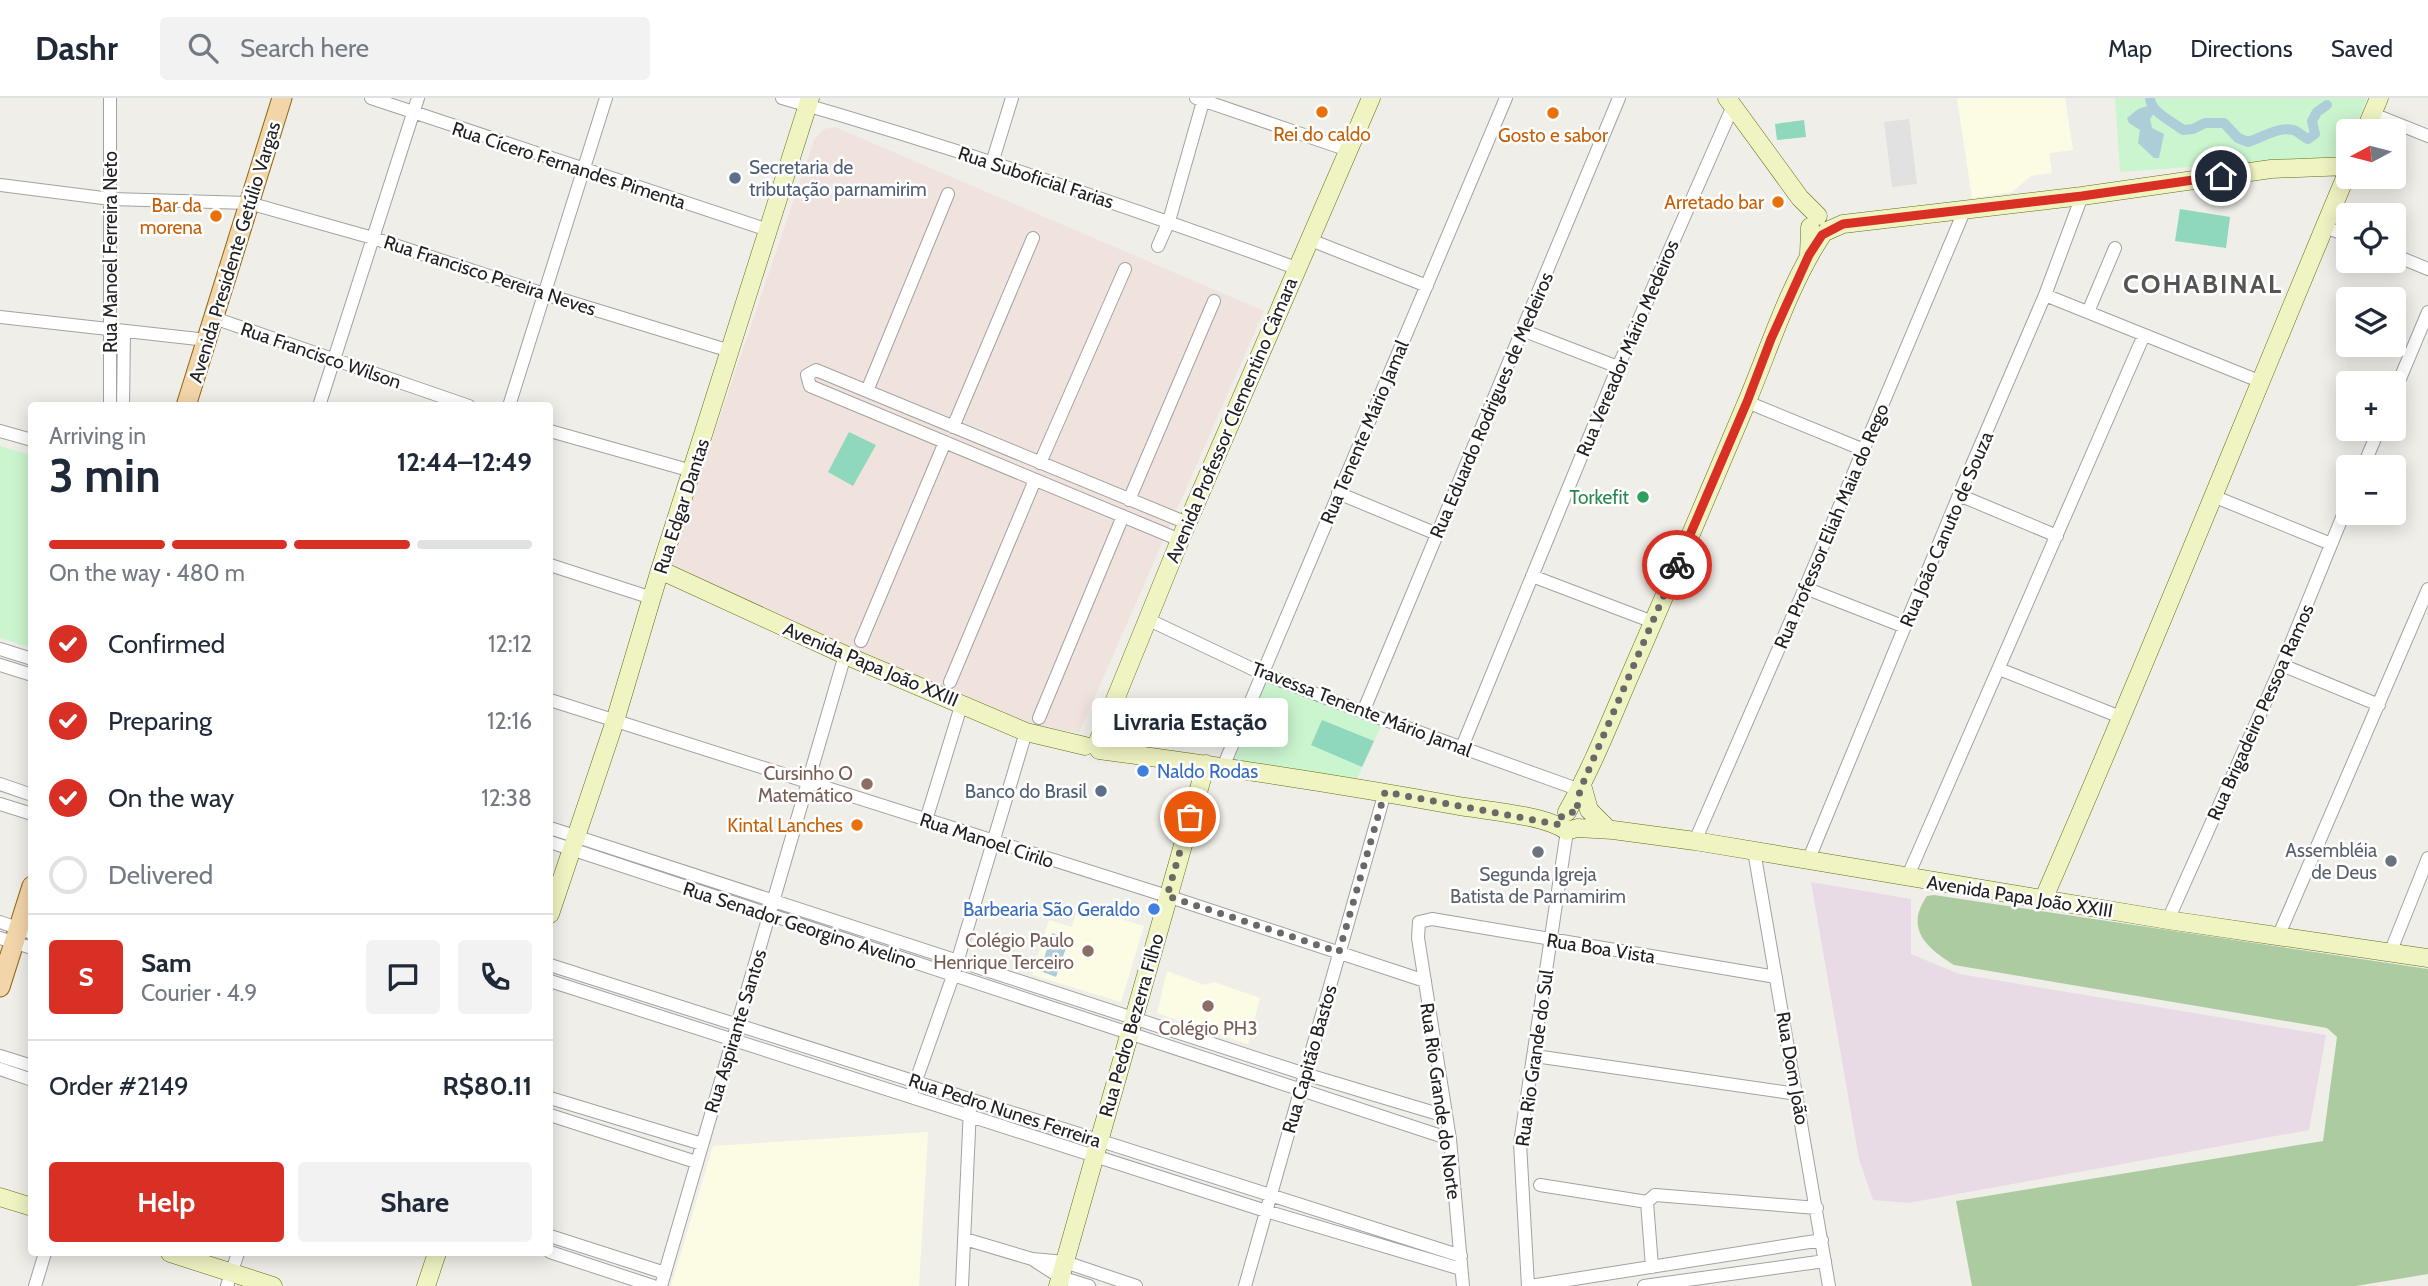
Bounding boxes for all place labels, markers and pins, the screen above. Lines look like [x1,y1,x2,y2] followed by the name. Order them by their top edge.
[1314,104,1330,120] marker: Rei do caldo
[1545,105,1561,121] marker: Gosto e sabor
[1273,123,1371,146] place label: Rei do caldo
[1498,124,1608,147] place label: Gosto e sabor
[2191,146,2251,206] pin
[749,156,927,201] place label: Secretaria de tributação parnamirim
[727,170,743,186] marker: Secretaria de tributação parnamirim
[1664,191,1764,214] place label: Arretado bar
[140,194,202,239] place label: Bar da morena
[1770,194,1786,210] marker: Arretado bar
[208,208,224,224] marker: Bar da morena
[1569,486,1630,509] place label: Torkefit
[1635,489,1651,505] marker: Torkefit
[1092,698,1288,747] callout: Livraria Estação
[1157,760,1258,783] place label: Naldo Rodas
[758,762,853,807] place label: Cursinho O Matemático
[1135,763,1151,779] marker: Naldo Rodas
[859,776,875,792] marker: Cursinho O Matemático
[965,780,1088,803] place label: Banco do Brasil
[1093,783,1109,799] marker: Banco do Brasil
[1160,787,1220,847] pin
[727,814,843,837] place label: Kintal Lanches
[849,817,865,833] marker: Kintal Lanches
[2285,839,2377,884] place label: Assembléia de Deus
[1530,844,1546,860] marker: Segunda Igreja Batista de Parnamirim
[2383,853,2399,869] marker: Assembléia de Deus
[1450,863,1626,908] place label: Segunda Igreja Batista de Parnamirim
[963,898,1140,921] place label: Barbearia São Geraldo
[1146,901,1162,917] marker: Barbearia São Geraldo
[933,929,1074,974] place label: Colégio Paulo Henrique Terceiro
[1080,943,1096,959] marker: Colégio Paulo Henrique Terceiro
[1200,998,1216,1014] marker: Colégio PH3
[1158,1017,1258,1040] place label: Colégio PH3

